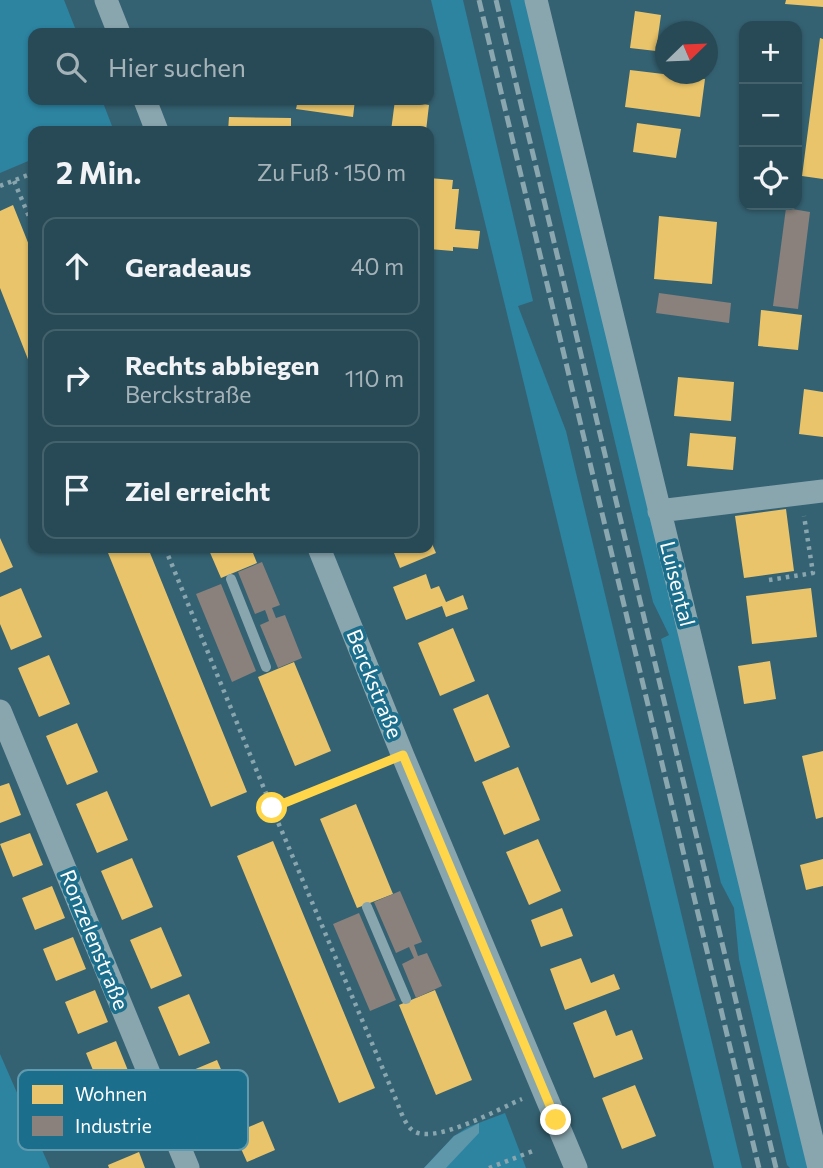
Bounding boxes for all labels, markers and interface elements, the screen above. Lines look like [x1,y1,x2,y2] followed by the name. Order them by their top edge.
[655,21,718,84] north arrow
[739,21,802,210] map controls
[739,21,802,84] button: +
[28,28,434,105] search box
[52,48,90,86] icon: search
[108,51,246,82] text: Hier suchen
[739,84,802,147] button: −
[739,147,802,210] button: locate
[56,153,141,190] text: 2 Min.
[257,158,406,186] text: Zu Fuß · 150 m
[58,247,96,285] icon: ahead
[125,251,251,282] text: Geradeaus
[351,252,404,280] text: 40 m
[125,349,320,380] text: Rechts abbiegen
[58,359,96,397] icon: right
[345,364,404,392] text: 110 m
[125,380,252,408] text: Berckstraße
[58,471,96,509] icon: arrive
[125,475,270,506] text: Ziel erreicht
[656,539,701,629] street label: Luisental
[342,625,409,742] street label: Berckstraße
[256,792,287,823] route start
[56,866,135,1013] street label: Ronzelenstraße
[18,1070,248,1150] legend
[75,1082,147,1105] text: Wohnen
[540,1104,571,1135] route end
[75,1114,152,1137] text: Industrie

